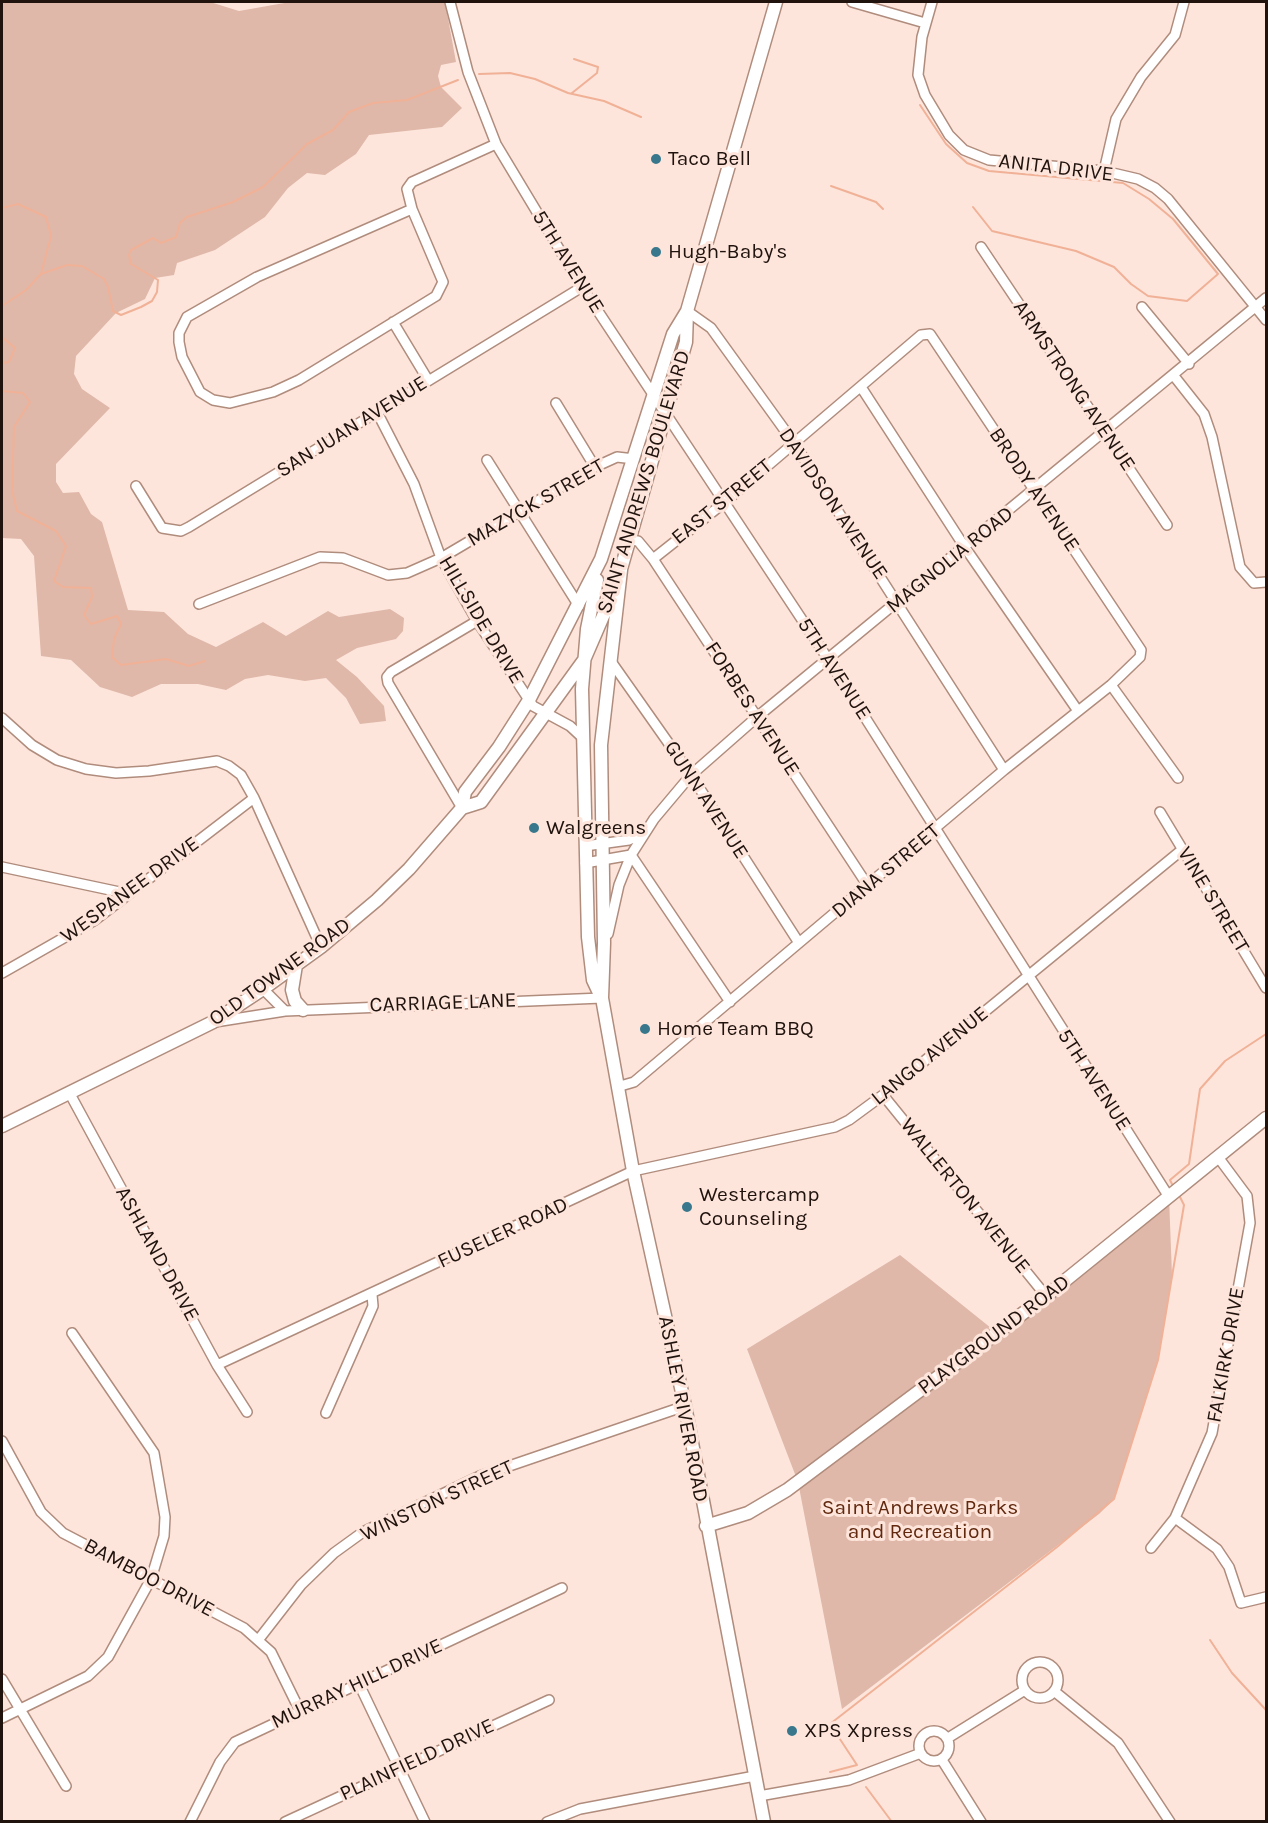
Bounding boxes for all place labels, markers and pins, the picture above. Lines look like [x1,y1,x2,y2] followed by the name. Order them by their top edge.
[668,146,751,172] place label: Taco Bell
[649,152,663,166] marker: Taco Bell
[668,239,787,265] place label: Hugh-Baby's
[649,245,663,259] marker: Hugh-Baby's
[546,815,646,841] place label: Walgreens
[527,821,541,835] marker: Walgreens
[657,1016,814,1042] place label: Home Team BBQ
[638,1022,652,1036] marker: Home Team BBQ
[699,1182,820,1232] place label: Westercamp Counseling
[680,1200,694,1214] marker: Westercamp Counseling
[804,1718,913,1744] place label: XPS Xpress
[785,1724,799,1738] marker: XPS Xpress

